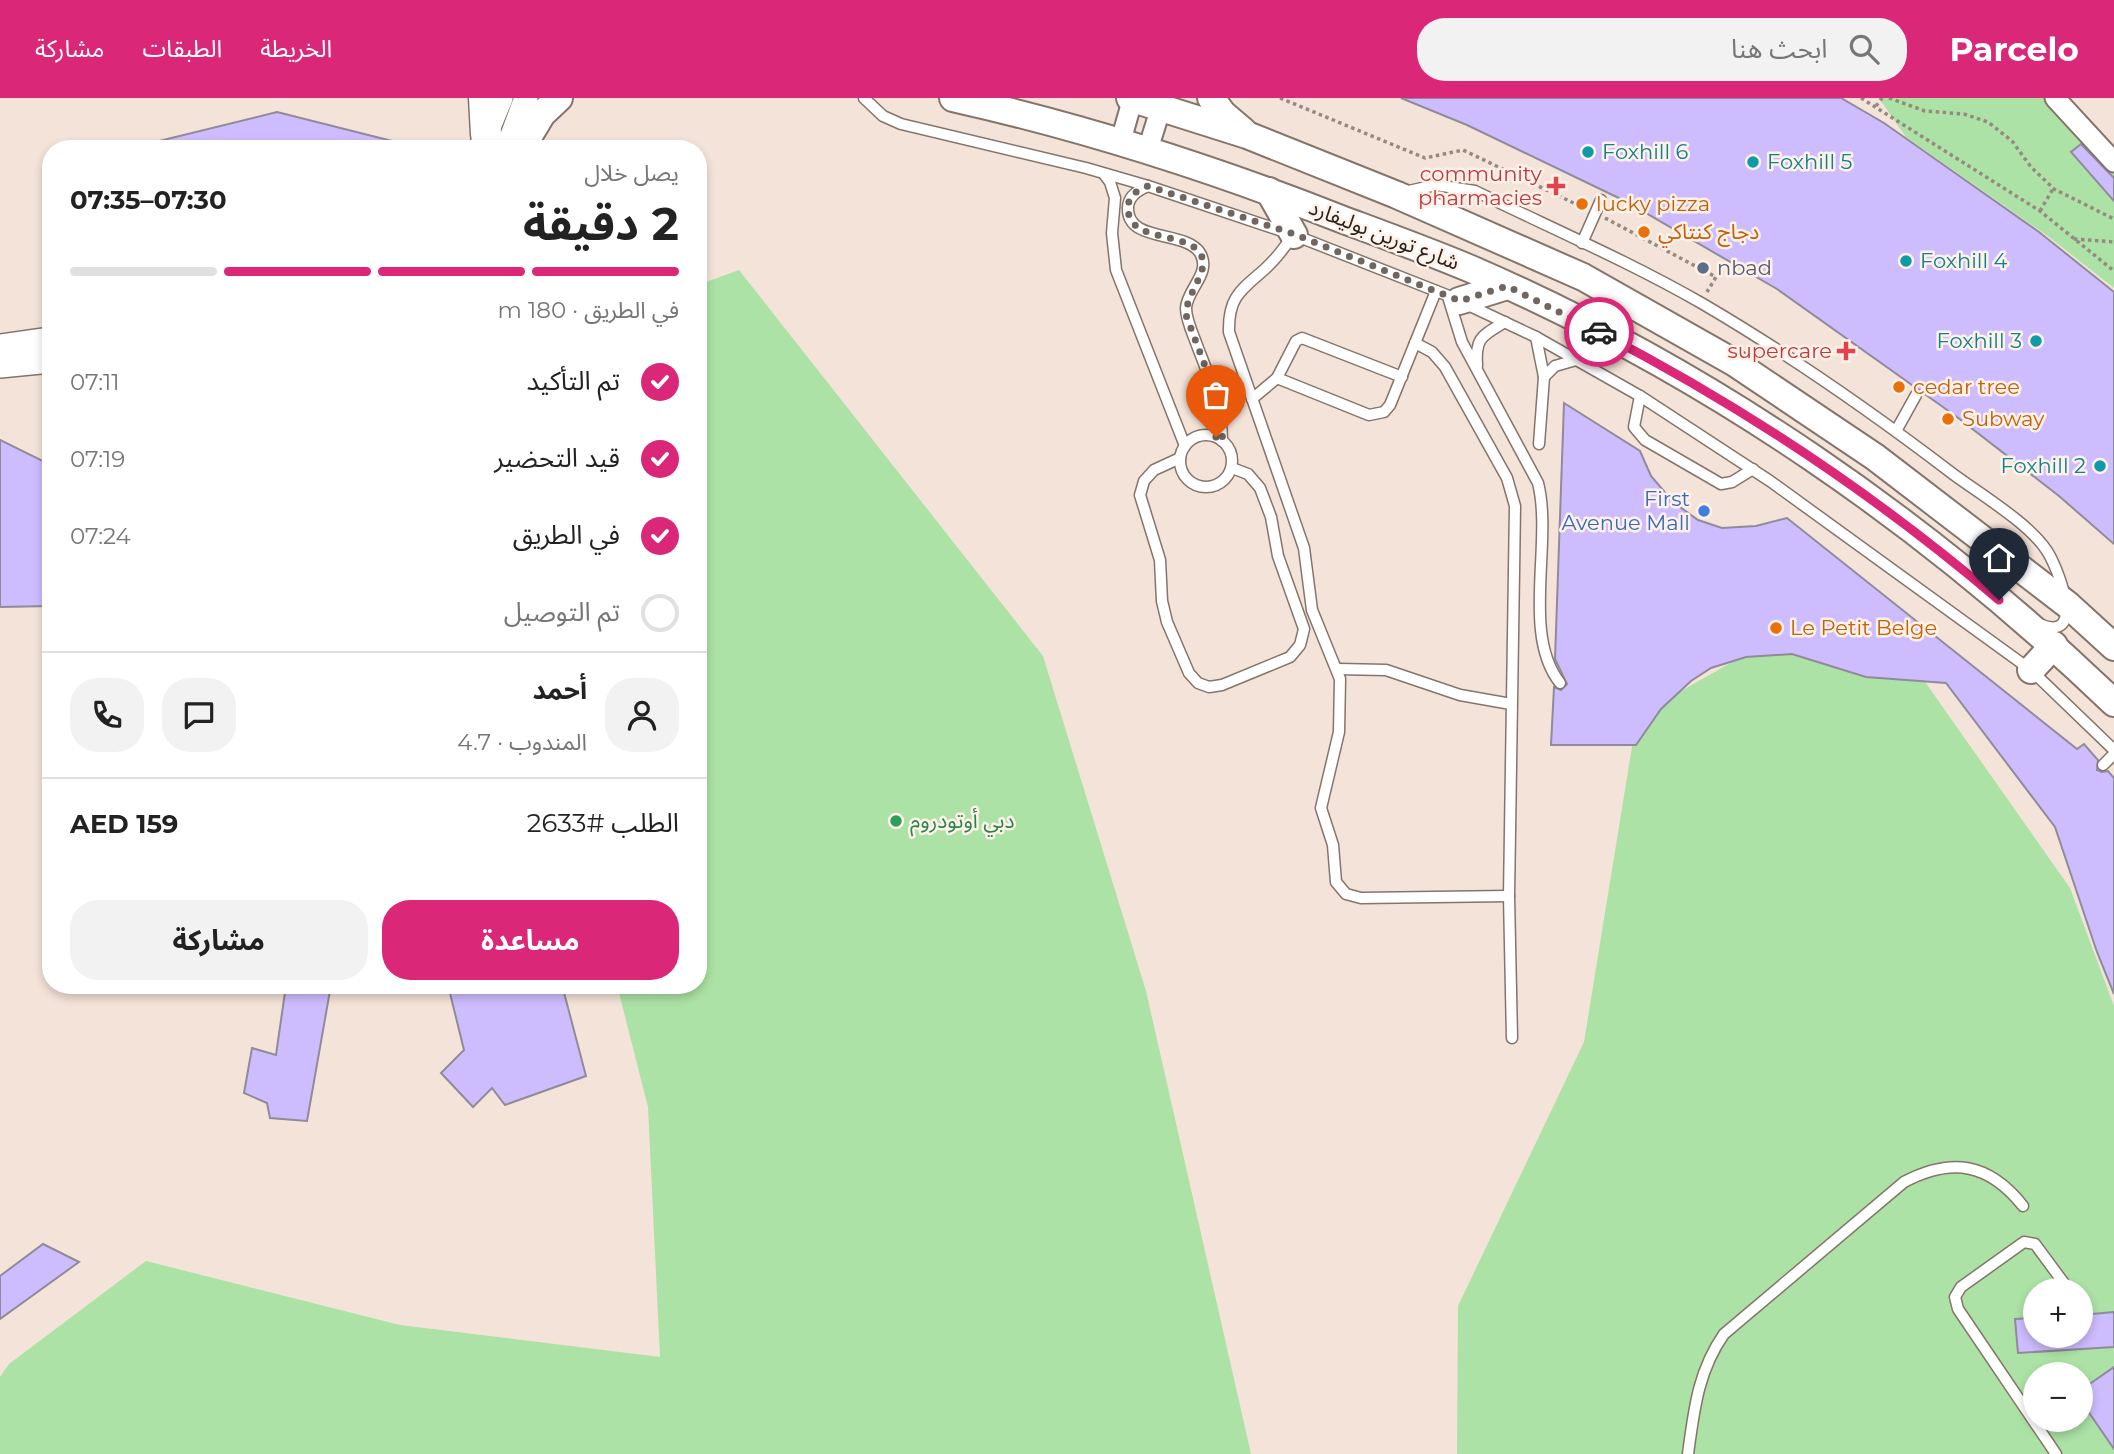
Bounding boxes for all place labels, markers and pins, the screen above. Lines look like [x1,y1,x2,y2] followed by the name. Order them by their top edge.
[1602,139,1689,164] place label: Foxhill 6
[1580,144,1596,160] marker: Foxhill 6
[1767,149,1853,174] place label: Foxhill 5
[1745,154,1761,170] marker: Foxhill 5
[1418,161,1543,210] place label: community pharmacies
[1548,178,1564,194] marker: community pharmacies
[1596,191,1710,216] place label: lucky pizza
[1574,196,1590,212] marker: lucky pizza
[1658,219,1759,248] place label: دجاج كنتاكي
[1636,224,1652,240] marker: دجاج كنتاكي
[1920,248,2008,273] place label: Foxhill 4
[1898,253,1914,269] marker: Foxhill 4
[1717,255,1772,280] place label: nbad
[1695,260,1711,276] marker: nbad
[1937,328,2022,353] place label: Foxhill 3
[2028,333,2044,349] marker: Foxhill 3
[1728,338,1832,363] place label: supercare
[1838,343,1854,359] marker: supercare
[1186,365,1246,437] pin
[1913,374,2020,399] place label: cedar tree
[1891,379,1907,395] marker: cedar tree
[1962,406,2045,431] place label: Subway
[1940,411,1956,427] marker: Subway
[2000,453,2086,478] place label: Foxhill 2
[2092,458,2108,474] marker: Foxhill 2
[1562,486,1690,535] place label: First Avenue Mall
[1696,503,1712,519] marker: First Avenue Mall
[1969,528,2029,600] pin
[1790,615,1937,640] place label: Le Petit Belge
[1768,620,1784,636] marker: Le Petit Belge
[910,808,1014,837] place label: دبي أوتودروم
[888,813,904,829] marker: دبي أوتودروم

